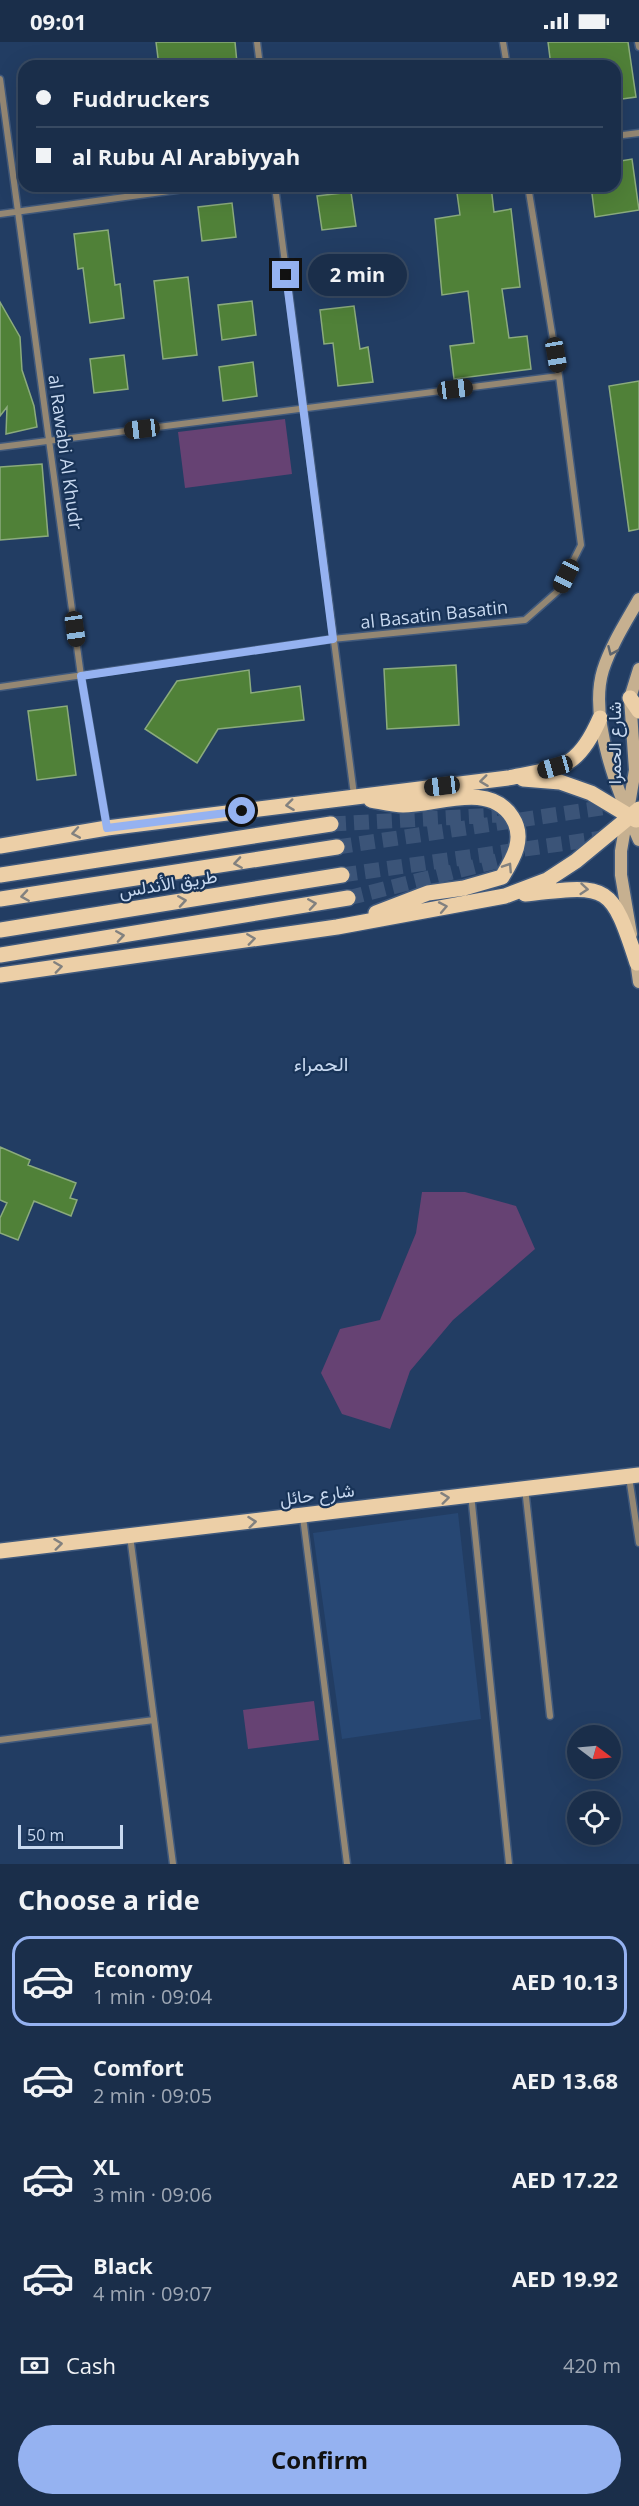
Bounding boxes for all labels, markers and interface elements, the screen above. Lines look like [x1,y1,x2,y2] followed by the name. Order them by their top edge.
[30,6,87,36] text: 09:01
[72,83,210,113] text: Fuddruckers
[72,141,300,171] text: al Rubu Al Arabiyyah
[307,254,406,296] callout: 2 min
[272,261,299,288] route end
[330,261,385,288] text: 2 min
[544,336,568,374] car
[43,373,89,532] street label: al Rawabi Al Khudr
[436,378,474,400] car
[123,418,161,440] car
[550,556,582,596] car
[359,594,509,634] street label: al Basatin Basatin
[64,610,86,648] car
[607,645,619,656] one-way arrow
[602,702,627,784] street label: شارع الحمرا
[535,753,575,781] car
[479,774,489,786] one-way arrow
[423,775,461,797] car
[228,797,255,824] route start
[286,798,295,810] one-way arrow
[72,826,82,839] one-way arrow
[233,856,243,868] one-way arrow
[501,862,512,873] one-way arrow
[117,863,219,903] street label: طريق الأندلس
[579,883,588,896] one-way arrow
[20,889,29,901] one-way arrow
[177,895,187,907] one-way arrow
[308,898,317,910] one-way arrow
[438,901,448,914] one-way arrow
[115,930,125,942] one-way arrow
[246,934,256,946] one-way arrow
[53,961,63,973] one-way arrow
[294,1050,348,1077] district label: الحمراء
[278,1478,356,1511] street label: شارع حائل
[441,1492,450,1504] one-way arrow
[247,1516,256,1529] one-way arrow
[53,1538,63,1551] one-way arrow
[567,1725,621,1779] north arrow
[567,1725,621,1845] map controls
[567,1791,621,1845] button: locate
[18,1822,123,1850] scale bar
[27,1824,64,1846] text: 50 m
[18,1881,200,1918] text: Choose a ride
[93,1953,192,1983] text: Economy
[21,1954,75,2008] icon: car
[512,1966,618,1996] text: AED 10.13
[93,1983,212,2010] text: 1 min · 09:04
[93,2052,184,2082] text: Comfort
[21,2053,75,2107] icon: car
[512,2065,618,2095] text: AED 13.68
[93,2082,212,2109] text: 2 min · 09:05
[93,2151,120,2181] text: XL
[21,2152,75,2206] icon: car
[512,2164,618,2194] text: AED 17.22
[93,2181,212,2208] text: 3 min · 09:06
[93,2250,153,2280] text: Black
[21,2251,75,2305] icon: car
[512,2263,618,2293] text: AED 19.92
[93,2280,212,2307] text: 4 min · 09:07
[18,2349,51,2382] icon: cash
[66,2350,116,2380] text: Cash
[563,2352,621,2379] text: 420 m
[18,2425,621,2494] button: Confirm

